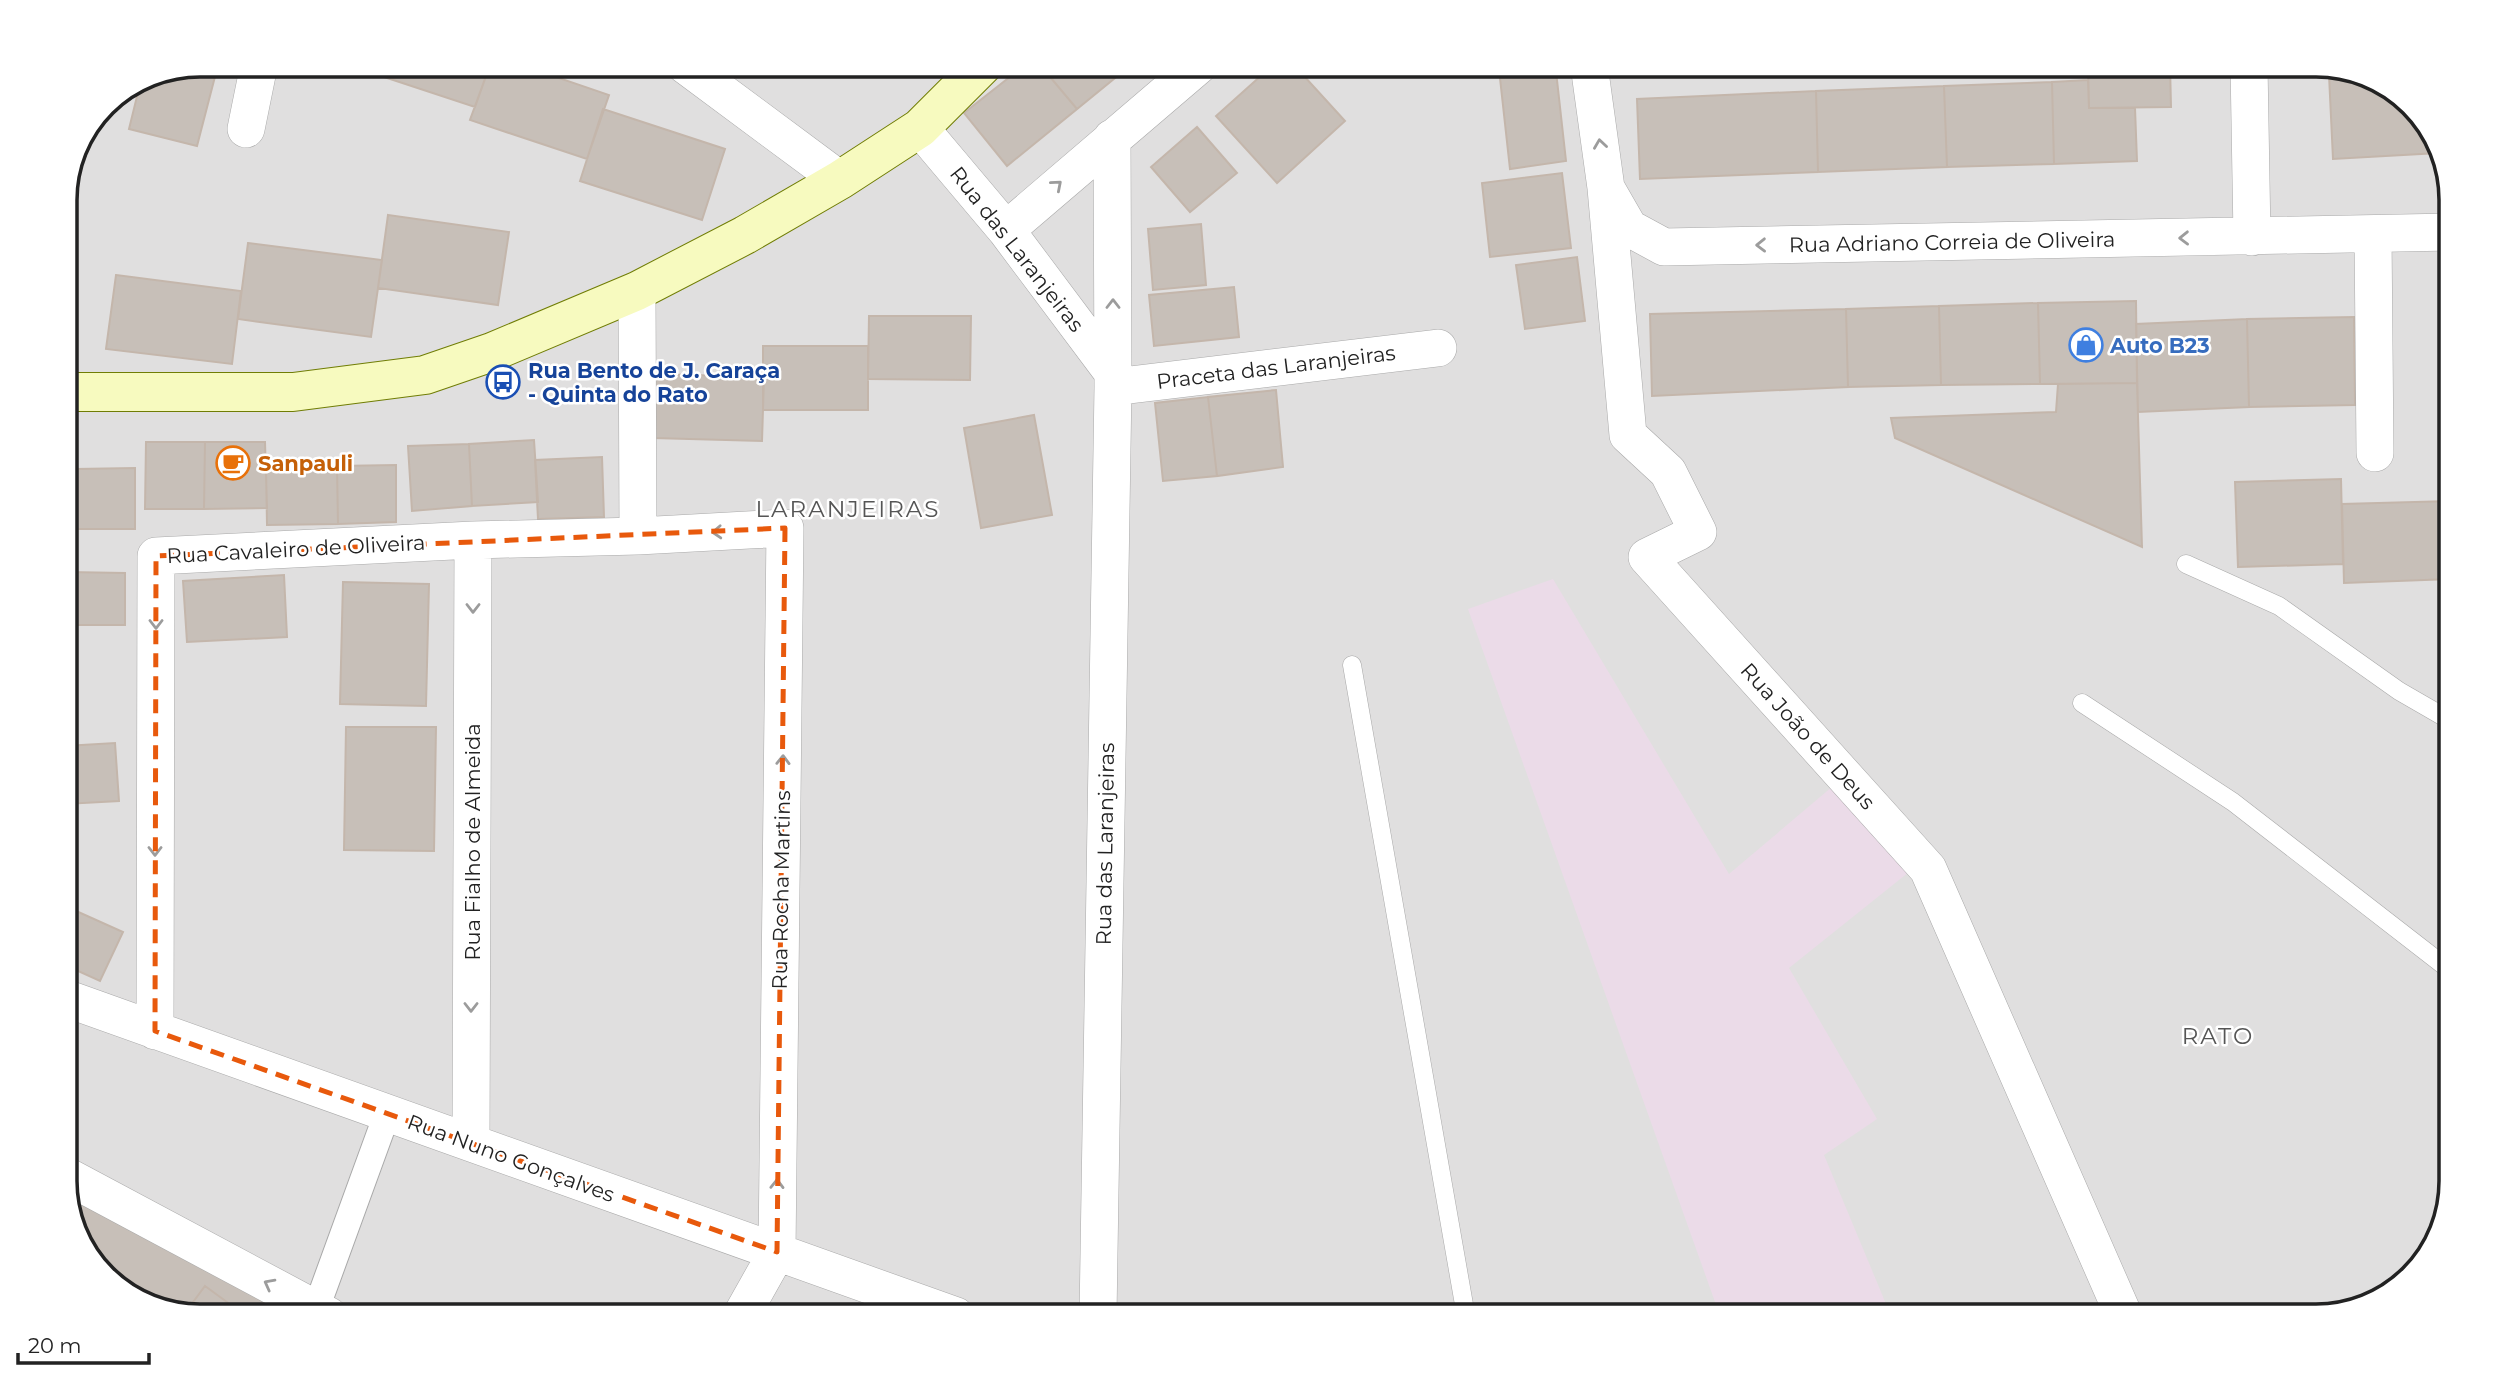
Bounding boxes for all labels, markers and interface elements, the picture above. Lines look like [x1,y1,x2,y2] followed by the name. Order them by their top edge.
[1592,138,1607,150] one-way arrow
[945,161,1089,337] street label: Rua das Laranjeiras
[1049,181,1062,193] one-way arrow
[1789,227,2115,257] street label: Rua Adriano Correia de Oliveira
[2178,231,2189,246] one-way arrow
[1755,237,1765,253] one-way arrow
[1105,299,1120,310] one-way arrow
[2067,326,2105,364] shop icon: Auto B23
[2109,333,2210,358] place label: Auto B23
[1155,340,1397,394] street label: Praceta das Laranjeiras
[528,358,780,407] place label: Rua Bento de J. Caraça - Quinta do Rato
[484,363,522,401] bus stop icon: Rua Bento de J. Caraça - Quinta do Rato
[214,444,252,482] cafe icon: Sanpauli
[258,451,353,476] place label: Sanpauli
[756,495,940,523] district label: LARANJEIRAS
[711,524,722,539] one-way arrow
[166,530,426,568] street label: Rua Cavaleiro de Oliveira
[465,603,481,614] one-way arrow
[148,619,164,630] one-way arrow
[1736,658,1880,814] street label: Rua João de Deus
[460,723,485,961] street label: Rua Fialho de Almeida
[1091,742,1119,946] street label: Rua das Laranjeiras
[775,755,790,766] one-way arrow
[767,790,795,990] street label: Rua Rocha Martins
[147,847,163,857] one-way arrow
[463,1002,479,1013] one-way arrow
[2182,1022,2254,1050] district label: RATO
[404,1109,618,1207] street label: Rua Nuno Gonçalves
[770,1178,785,1189] one-way arrow
[264,1279,276,1292] one-way arrow
[18,1322,149,1366] scale bar
[28,1333,82,1358] text: 20 m

